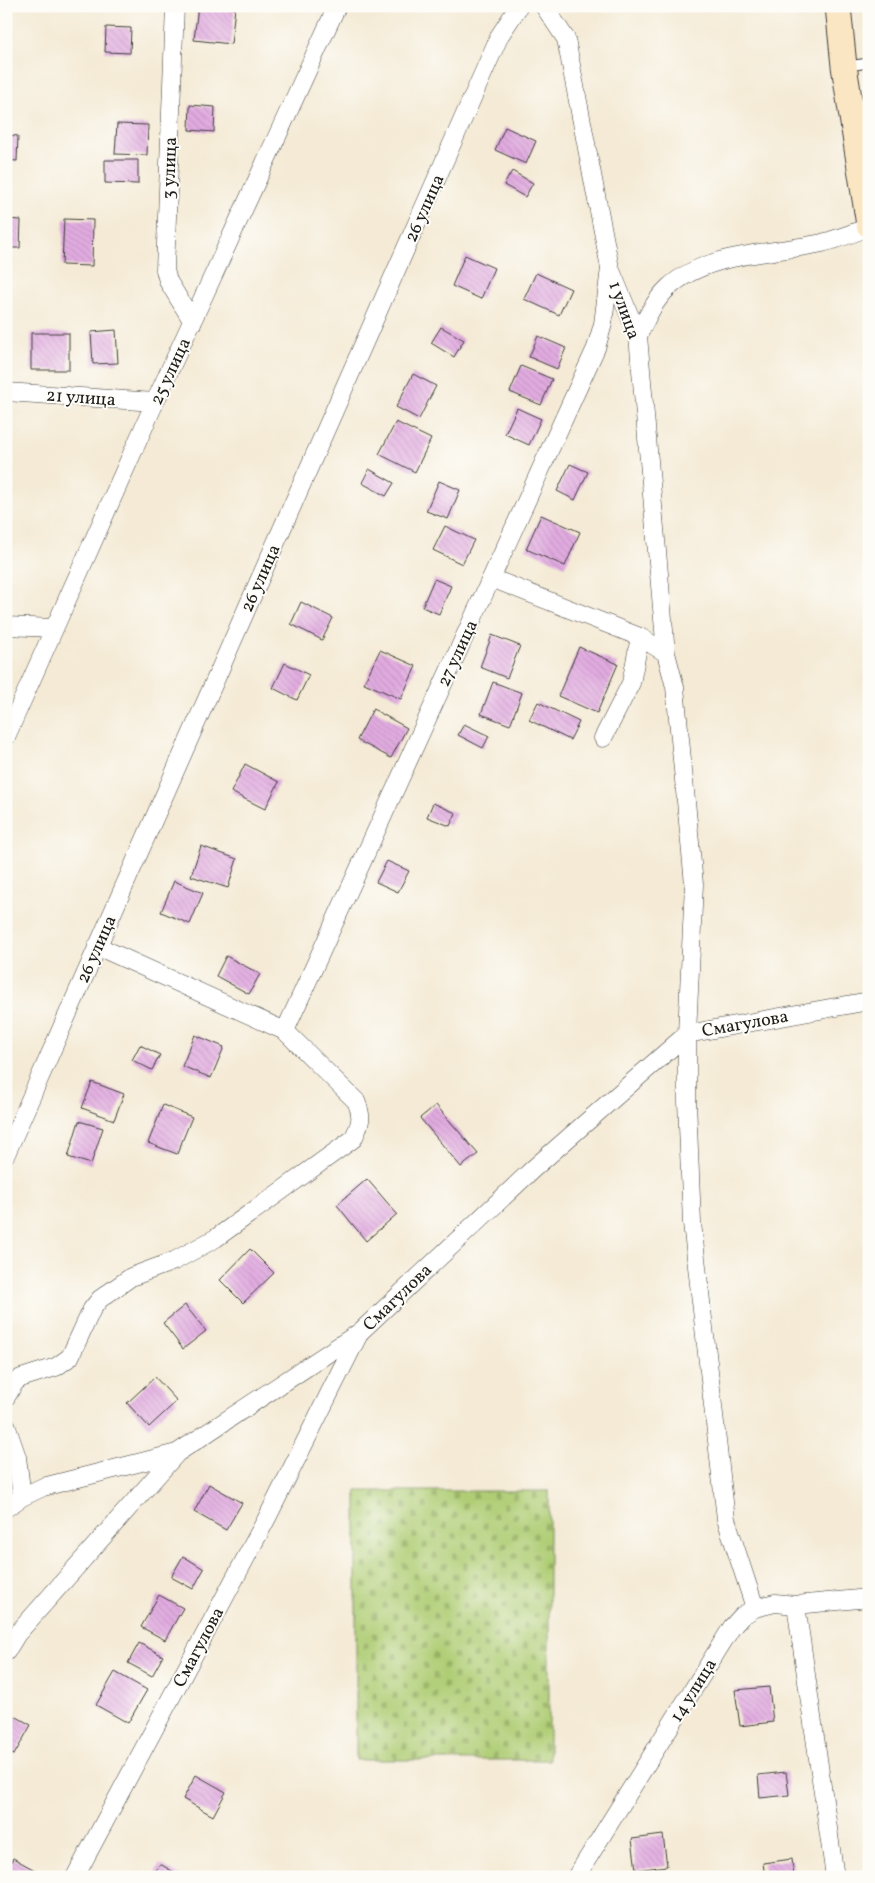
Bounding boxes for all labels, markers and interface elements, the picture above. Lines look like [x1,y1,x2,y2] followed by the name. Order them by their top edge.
[157,136,184,200] street label: 3 улица
[399,171,451,247] street label: 26 улица
[602,278,646,343] street label: 1 улица
[145,334,198,409] street label: 25 улица
[45,384,117,413] street label: 21 улица
[235,541,287,617] street label: 26 улица
[432,616,485,691] street label: 27 улица
[71,912,123,988] street label: 26 улица
[700,1005,791,1044] street label: Смагулова
[358,1259,438,1338] street label: Смагулова
[168,1603,231,1692] street label: Смагулова
[665,1654,724,1727] street label: 14 улица

